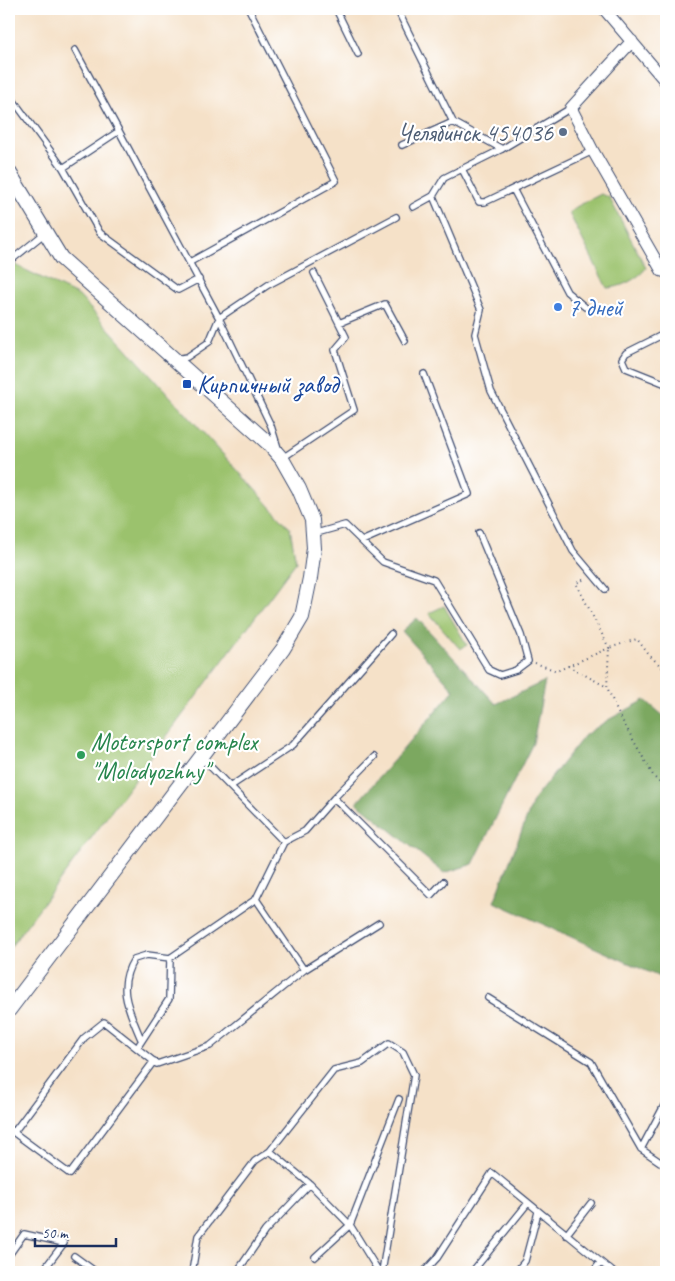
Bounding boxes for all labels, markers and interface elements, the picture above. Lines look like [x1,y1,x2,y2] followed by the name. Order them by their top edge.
[398,117,554,149] place label: Челябинск 454036
[557,126,569,138] marker: Челябинск 454036
[568,292,624,324] place label: 7 дней
[552,301,564,313] marker: 7 дней
[197,369,341,402] place label: Кирпичный завод
[181,378,193,390] marker: Кирпичный завод
[91,726,260,787] place label: Motorsport complex "Molodyozhny"
[75,749,87,761] marker: Motorsport complex "Molodyozhny"
[35,1216,116,1248] scale bar
[42,1224,69,1243] text: 50 m

